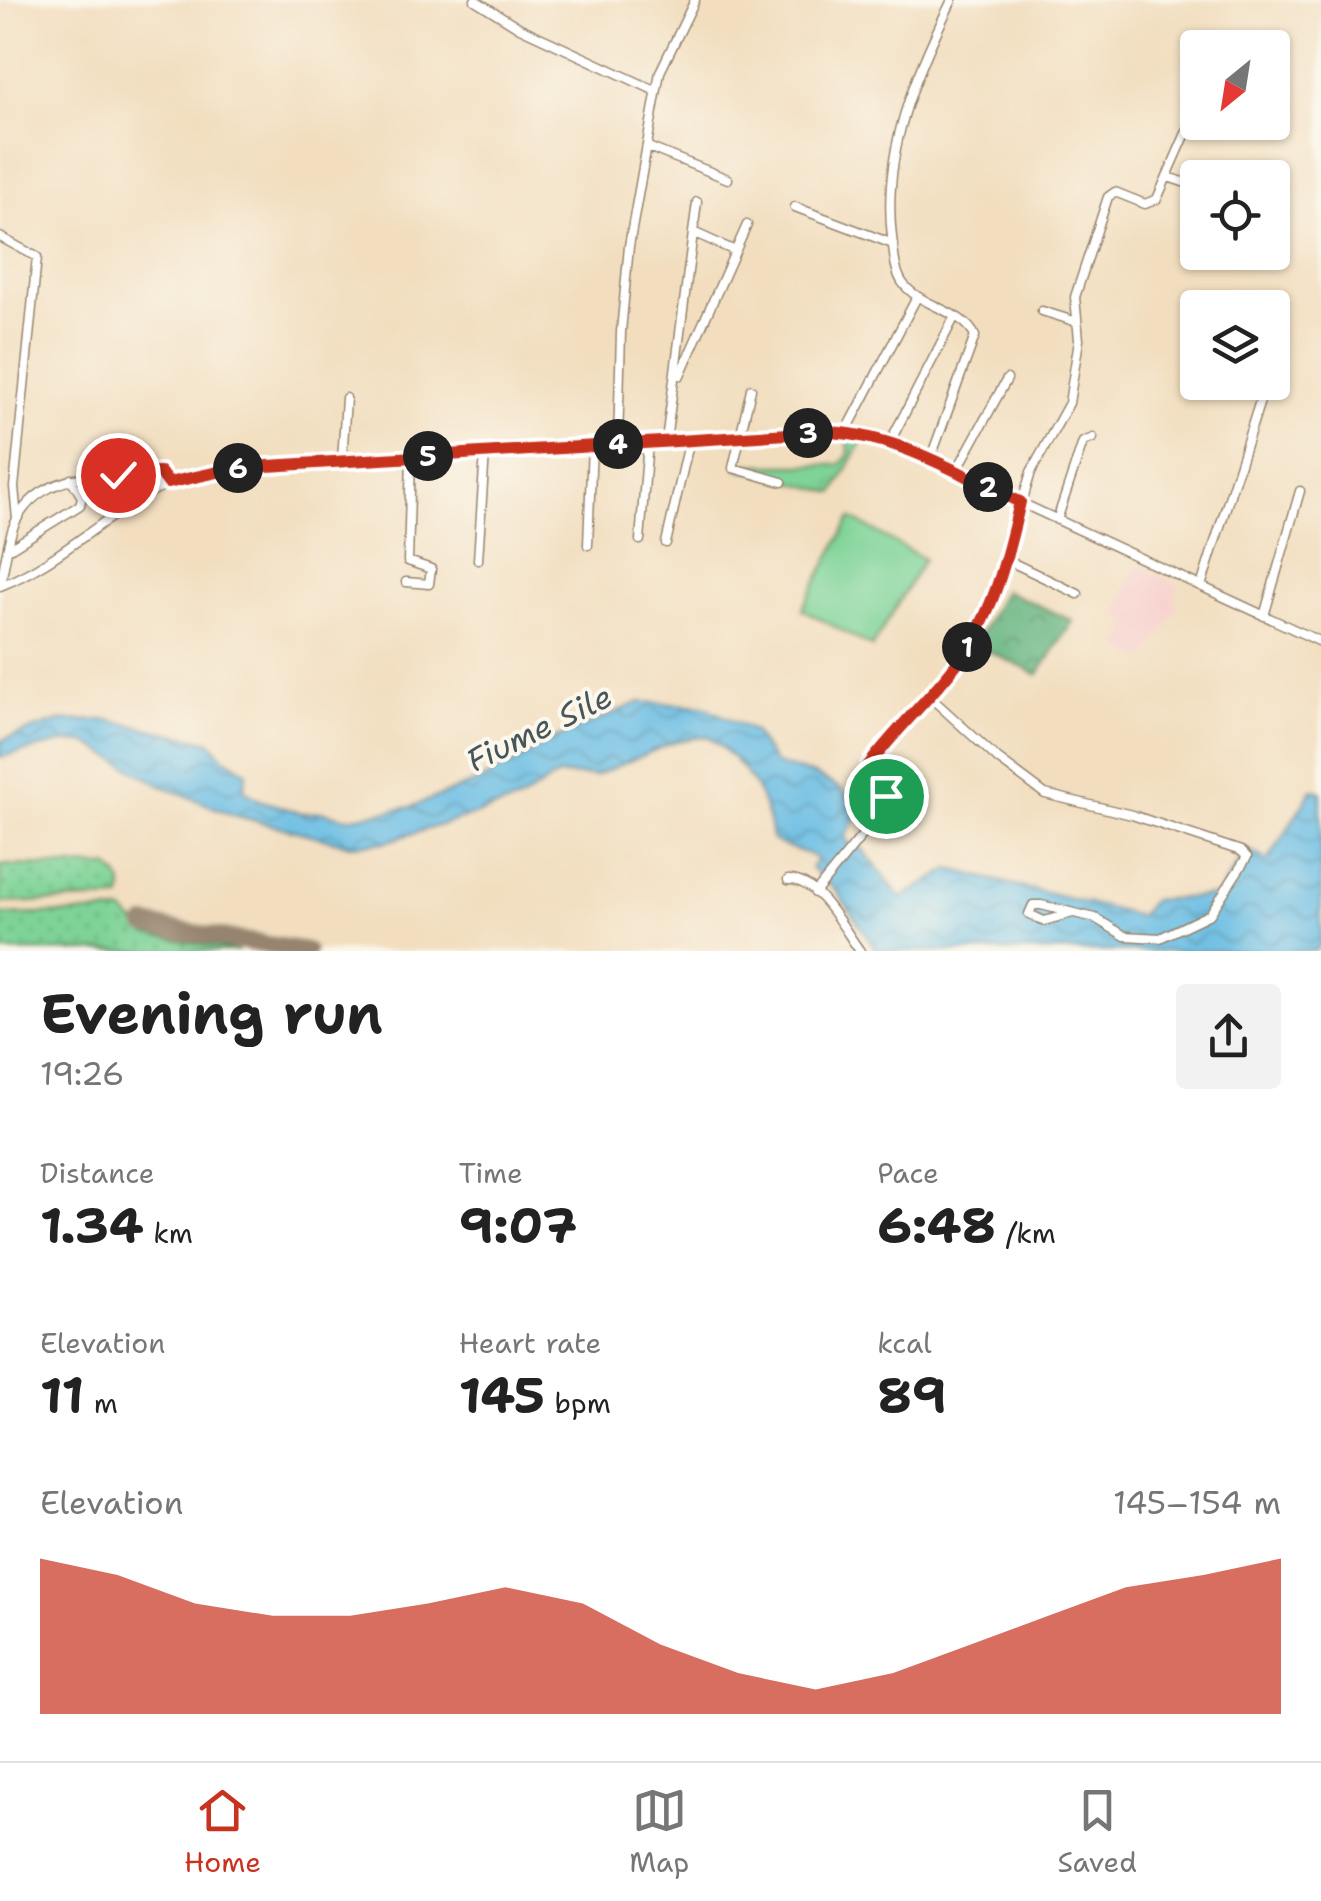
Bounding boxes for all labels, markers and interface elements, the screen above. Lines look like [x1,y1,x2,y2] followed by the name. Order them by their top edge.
[1180,30,1290,140] north arrow
[1180,30,1290,400] map controls
[1180,160,1290,270] button: locate
[1180,290,1290,400] button: layers
[783,408,833,458] pin: 3
[798,414,818,452] text: 3
[593,419,643,469] pin: 4
[608,425,628,463] text: 4
[403,431,453,481] pin: 5
[76,433,161,518] pin
[419,437,437,475] text: 5
[213,443,263,493] pin: 6
[91,448,146,503] icon: check
[228,449,248,487] text: 6
[963,462,1013,512] pin: 2
[978,468,998,506] text: 2
[942,622,992,672] pin: 1
[961,628,973,666] text: 1
[459,674,619,782] water label: Fiume Sile
[844,754,929,839] pin
[859,769,914,824] icon: arrive
[40,977,383,1051] text: Evening run
[1176,984,1281,1089] button: share
[40,1052,124,1095] text: 19:26
[40,1154,155,1192] text: Distance
[459,1154,523,1192] text: Time
[877,1154,939,1192] text: Pace
[40,1192,144,1259] text: 1.34
[459,1192,577,1259] text: 9:07
[877,1192,996,1259] text: 6:48
[144,1214,193,1252] text: km
[996,1214,1056,1252] text: /km
[40,1324,165,1362] text: Elevation
[459,1324,601,1362] text: Heart rate
[877,1324,932,1362] text: kcal
[40,1362,84,1429] text: 11
[459,1362,545,1429] text: 145
[877,1362,947,1429] text: 89
[84,1384,118,1422] text: m
[545,1384,611,1422] text: bpm
[40,1481,183,1524] text: Elevation
[1113,1481,1281,1524] text: 145–154 m
[184,1783,261,1881] tab: Home
[629,1783,689,1881] tab: Map
[1057,1783,1137,1881] tab: Saved

